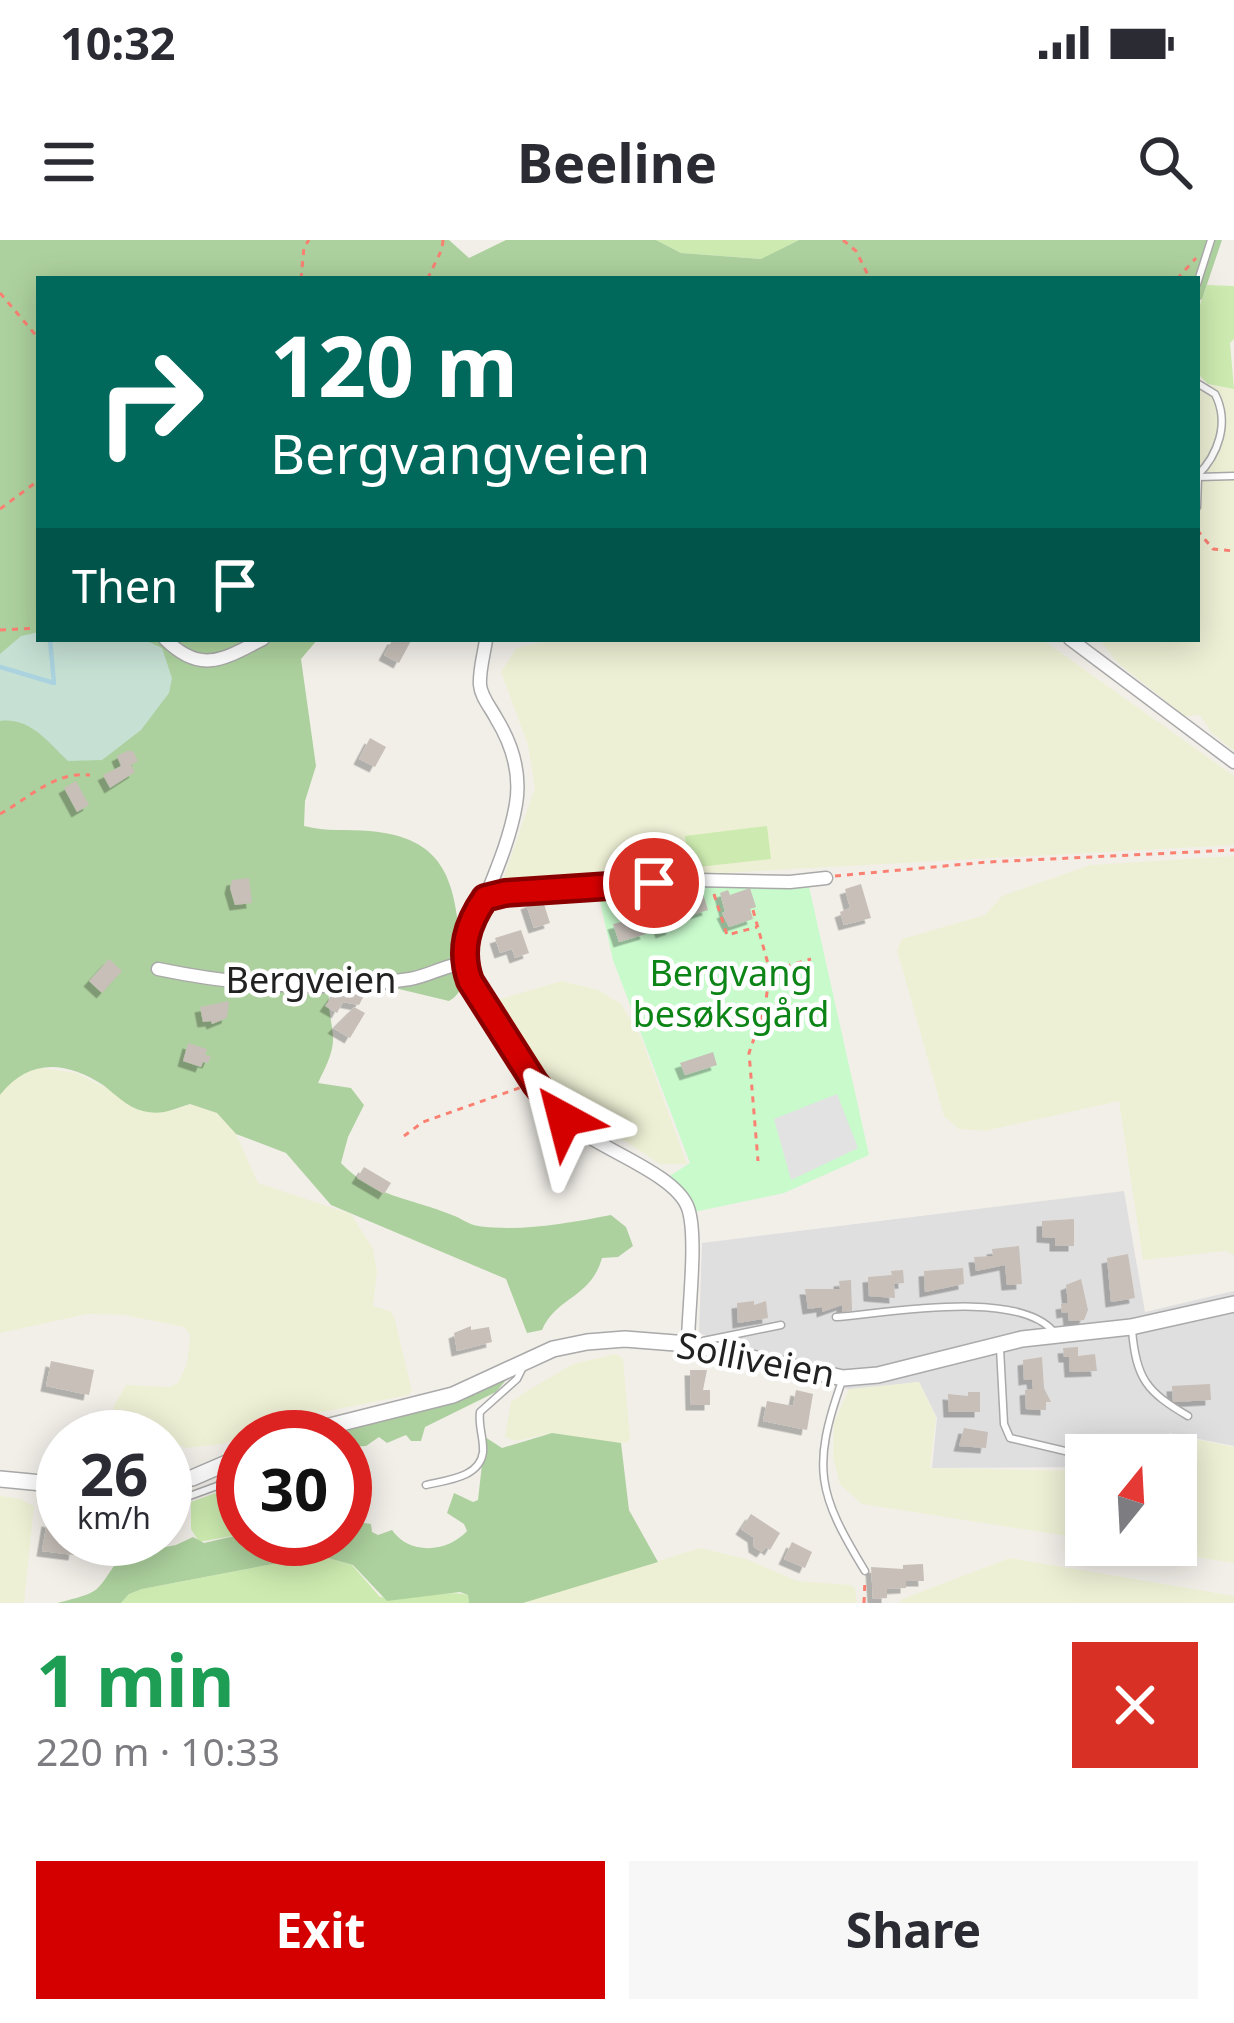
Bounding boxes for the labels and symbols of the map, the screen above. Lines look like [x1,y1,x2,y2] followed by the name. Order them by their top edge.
[603,832,705,934] pin
[633,948,829,1038] park label: Bergvang besøksgård
[226,955,396,1004] street label: Bergveien
[501,1056,627,1182] position arrow
[673,1320,839,1398] street label: Solliveien
[216,1410,372,1566] speed limit sign: 30
[1065,1434,1197,1566] north arrow

